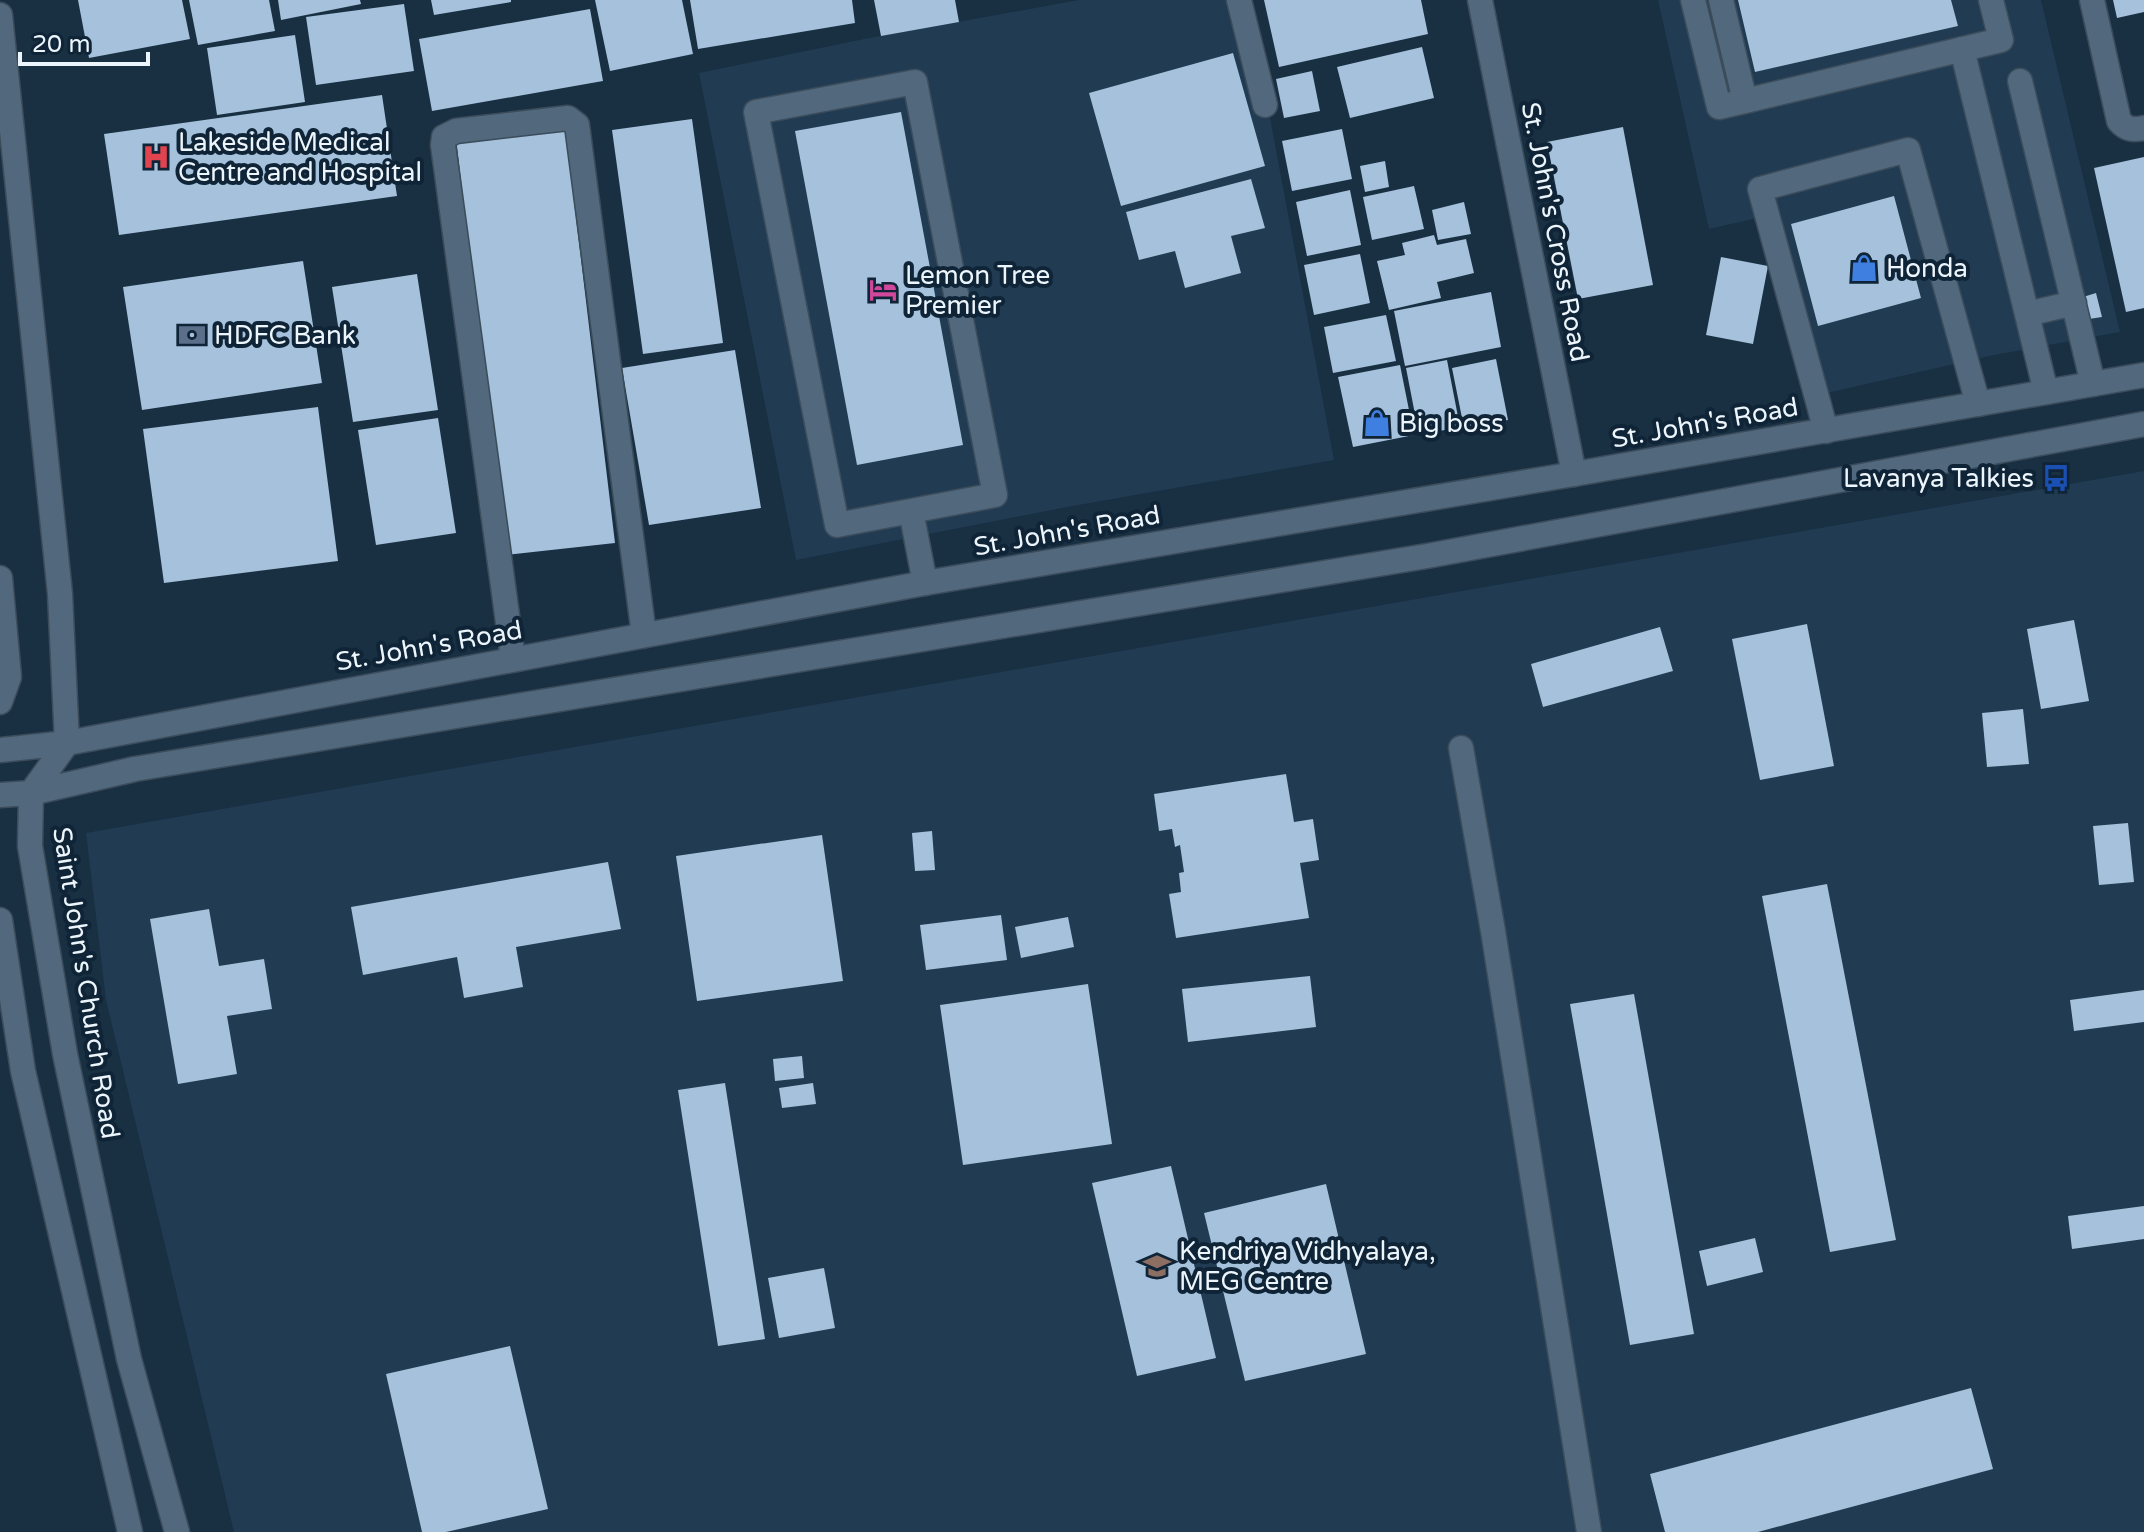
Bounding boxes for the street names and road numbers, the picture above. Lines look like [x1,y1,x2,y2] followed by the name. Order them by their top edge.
[1515,100,1595,364] street label: St. John's Cross Road
[1609,391,1801,455] street label: St. John's Road
[971,499,1163,563] street label: St. John's Road
[333,614,525,678] street label: St. John's Road
[46,825,126,1141] street label: Saint John's Church Road

